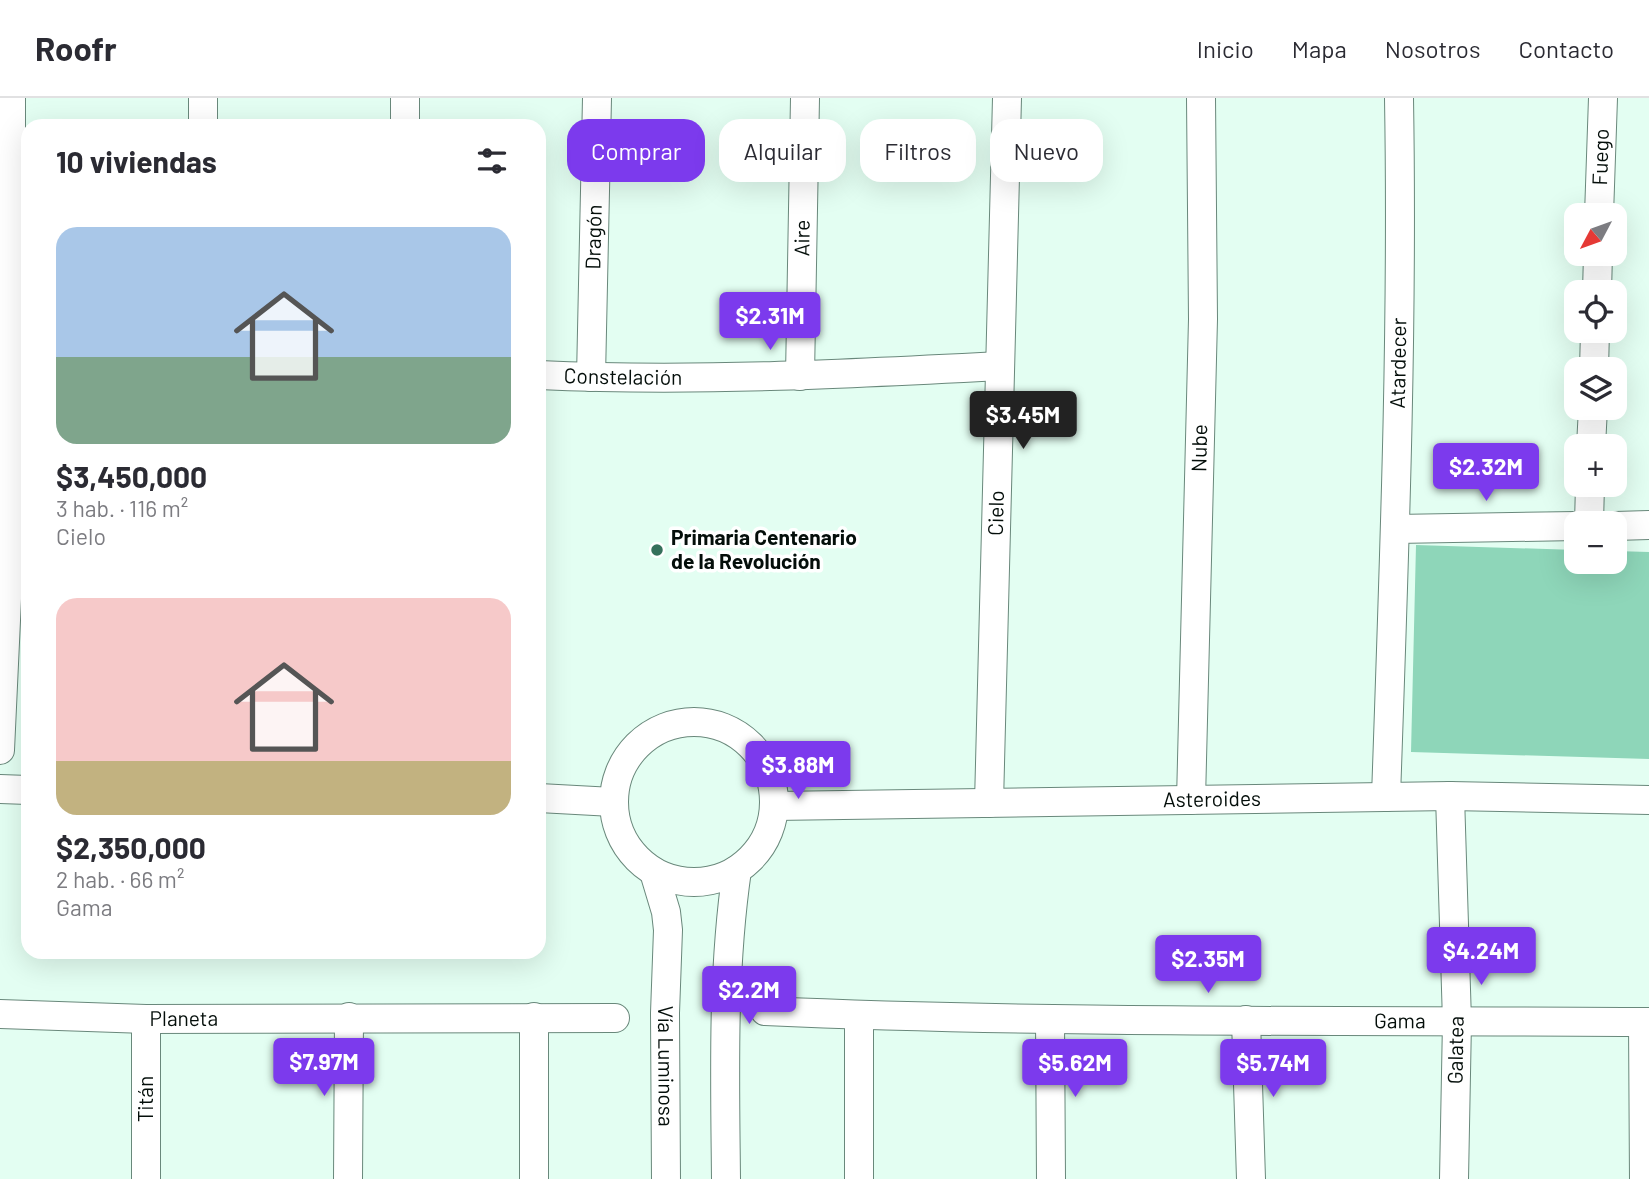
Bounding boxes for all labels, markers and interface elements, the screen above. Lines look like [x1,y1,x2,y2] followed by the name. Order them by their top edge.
[35,28,117,68] text: Roofr
[1197,34,1254,63] text: Inicio
[1292,34,1347,63] text: Mapa
[1385,34,1481,63] text: Nosotros
[1519,34,1614,63] text: Contacto
[567,119,705,182] chip: Comprar
[719,119,846,182] chip: Alquilar
[860,119,976,182] chip: Filtros
[990,119,1103,182] chip: Nuevo
[1586,128,1613,186] street label: Fuego
[473,142,511,180] icon: filters
[56,143,217,179] text: 10 viviendas
[1564,203,1628,266] north arrow
[1564,203,1627,574] map controls
[579,204,606,270] street label: Dragón
[788,219,814,257] street label: Aire
[221,273,347,399] icon: home
[1564,280,1627,343] button: locate
[713,292,827,352] pin: $2.31M
[735,301,805,329] text: $2.31M
[1384,317,1410,409] street label: Atardecer
[1564,357,1627,420] button: layers
[563,362,682,389] street label: Constelación
[966,392,1080,451] pin: $3.45M
[986,400,1060,428] text: $3.45M
[1185,424,1211,472] street label: Nube
[1564,434,1627,497] button: +
[1429,444,1543,503] pin: $2.32M
[1449,452,1523,480] text: $2.32M
[56,458,207,494] text: $3,450,000
[982,490,1008,536] street label: Cielo
[56,494,188,522] text: 3 hab. · 116 m²
[1564,511,1627,574] button: −
[56,522,106,550] text: Cielo
[671,524,857,573] place label: Primaria Centenario de la Revolución
[649,542,665,558] marker: Primaria Centenario de la Revolución
[221,644,347,770] icon: home
[741,742,855,801] pin: $3.88M
[761,750,835,778] text: $3.88M
[1163,785,1261,811] street label: Asteroides
[56,829,206,865] text: $2,350,000
[56,865,184,893] text: 2 hab. · 66 m²
[56,893,112,921] text: Gama
[1424,928,1538,987] pin: $4.24M
[1151,936,1265,995] pin: $2.35M
[1443,936,1519,964] text: $4.24M
[1171,944,1245,972] text: $2.35M
[700,967,798,1026] pin: $2.2M
[718,975,780,1003] text: $2.2M
[150,1005,218,1030] street label: Planeta
[654,1005,680,1127] street label: Vía Luminosa
[1374,1007,1426,1032] street label: Gama
[1441,1016,1468,1084] street label: Galatea
[267,1038,381,1098] pin: $7.97M
[1018,1040,1132,1099] pin: $5.62M
[1216,1040,1330,1099] pin: $5.74M
[289,1047,359,1075] text: $7.97M
[1038,1048,1112,1076] text: $5.62M
[1236,1048,1310,1076] text: $5.74M
[132,1076,157,1122] street label: Titán

